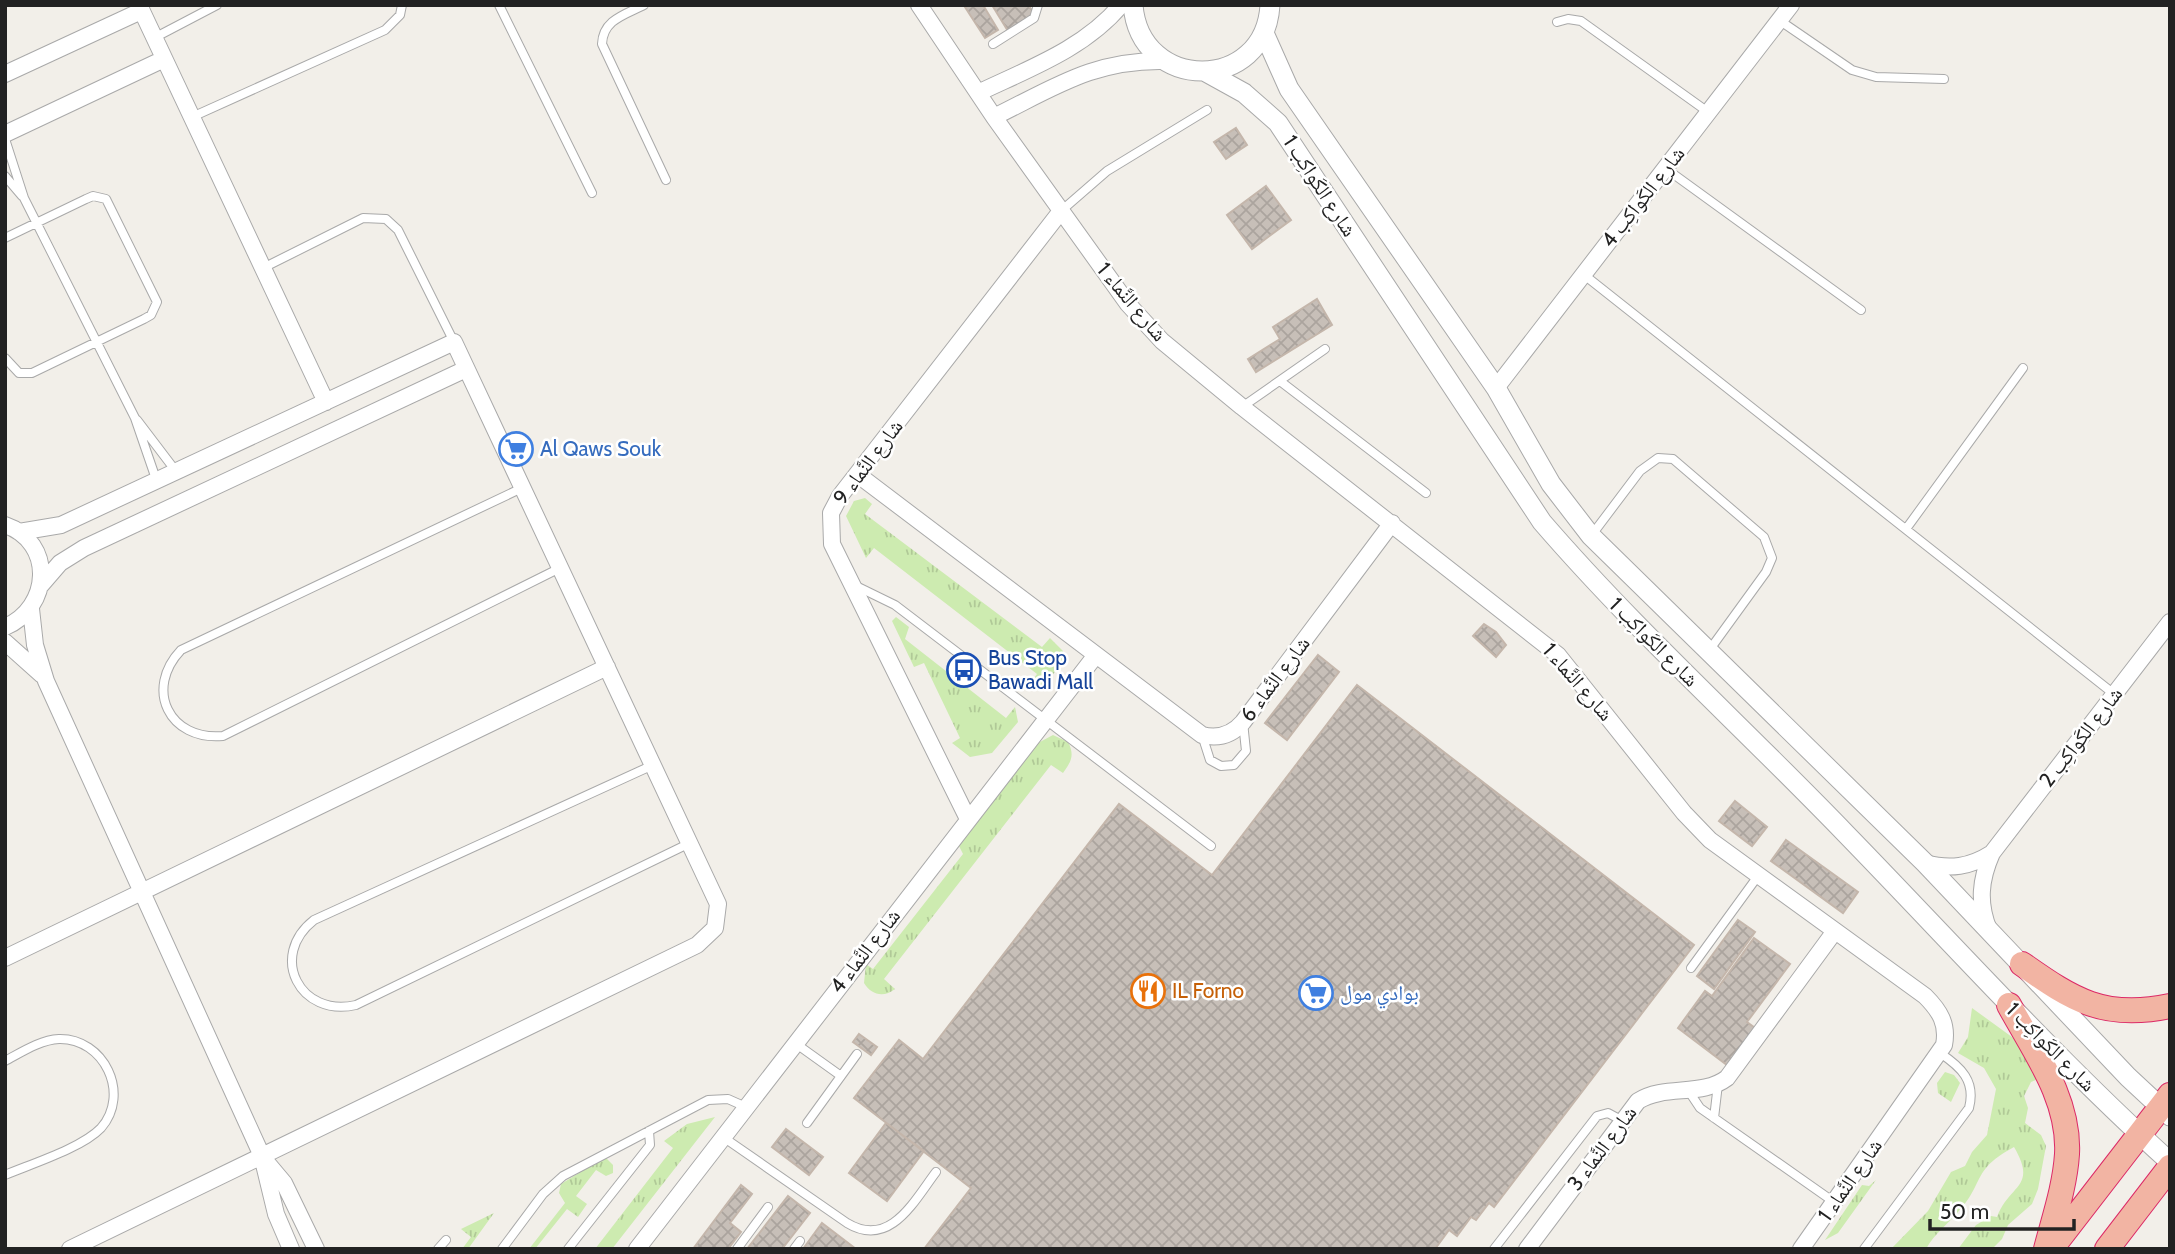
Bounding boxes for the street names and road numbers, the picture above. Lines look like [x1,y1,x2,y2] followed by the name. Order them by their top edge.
[1277,130,1363,242] street label: شارع الكَواكِب 1
[1595,141,1691,253] street label: شارع الكَواكِب 4
[1092,257,1172,347] street label: شارع النَّماء 1
[828,414,908,510] street label: شارع النَّماء 9
[1604,592,1704,692] street label: شارع الكَواكِب 1
[1235,631,1315,727] street label: شارع النَّماء 6
[1537,638,1619,726] street label: شارع النَّماء 1
[2034,682,2128,792] street label: شارع الكَواكِب 2
[824,903,906,999] street label: شارع النَّماء 4
[2001,997,2101,1097] street label: شارع الكَواكِب 1
[1562,1100,1642,1196] street label: شارع النَّماء 3
[1812,1134,1888,1226] street label: شارع النَّماء 1

